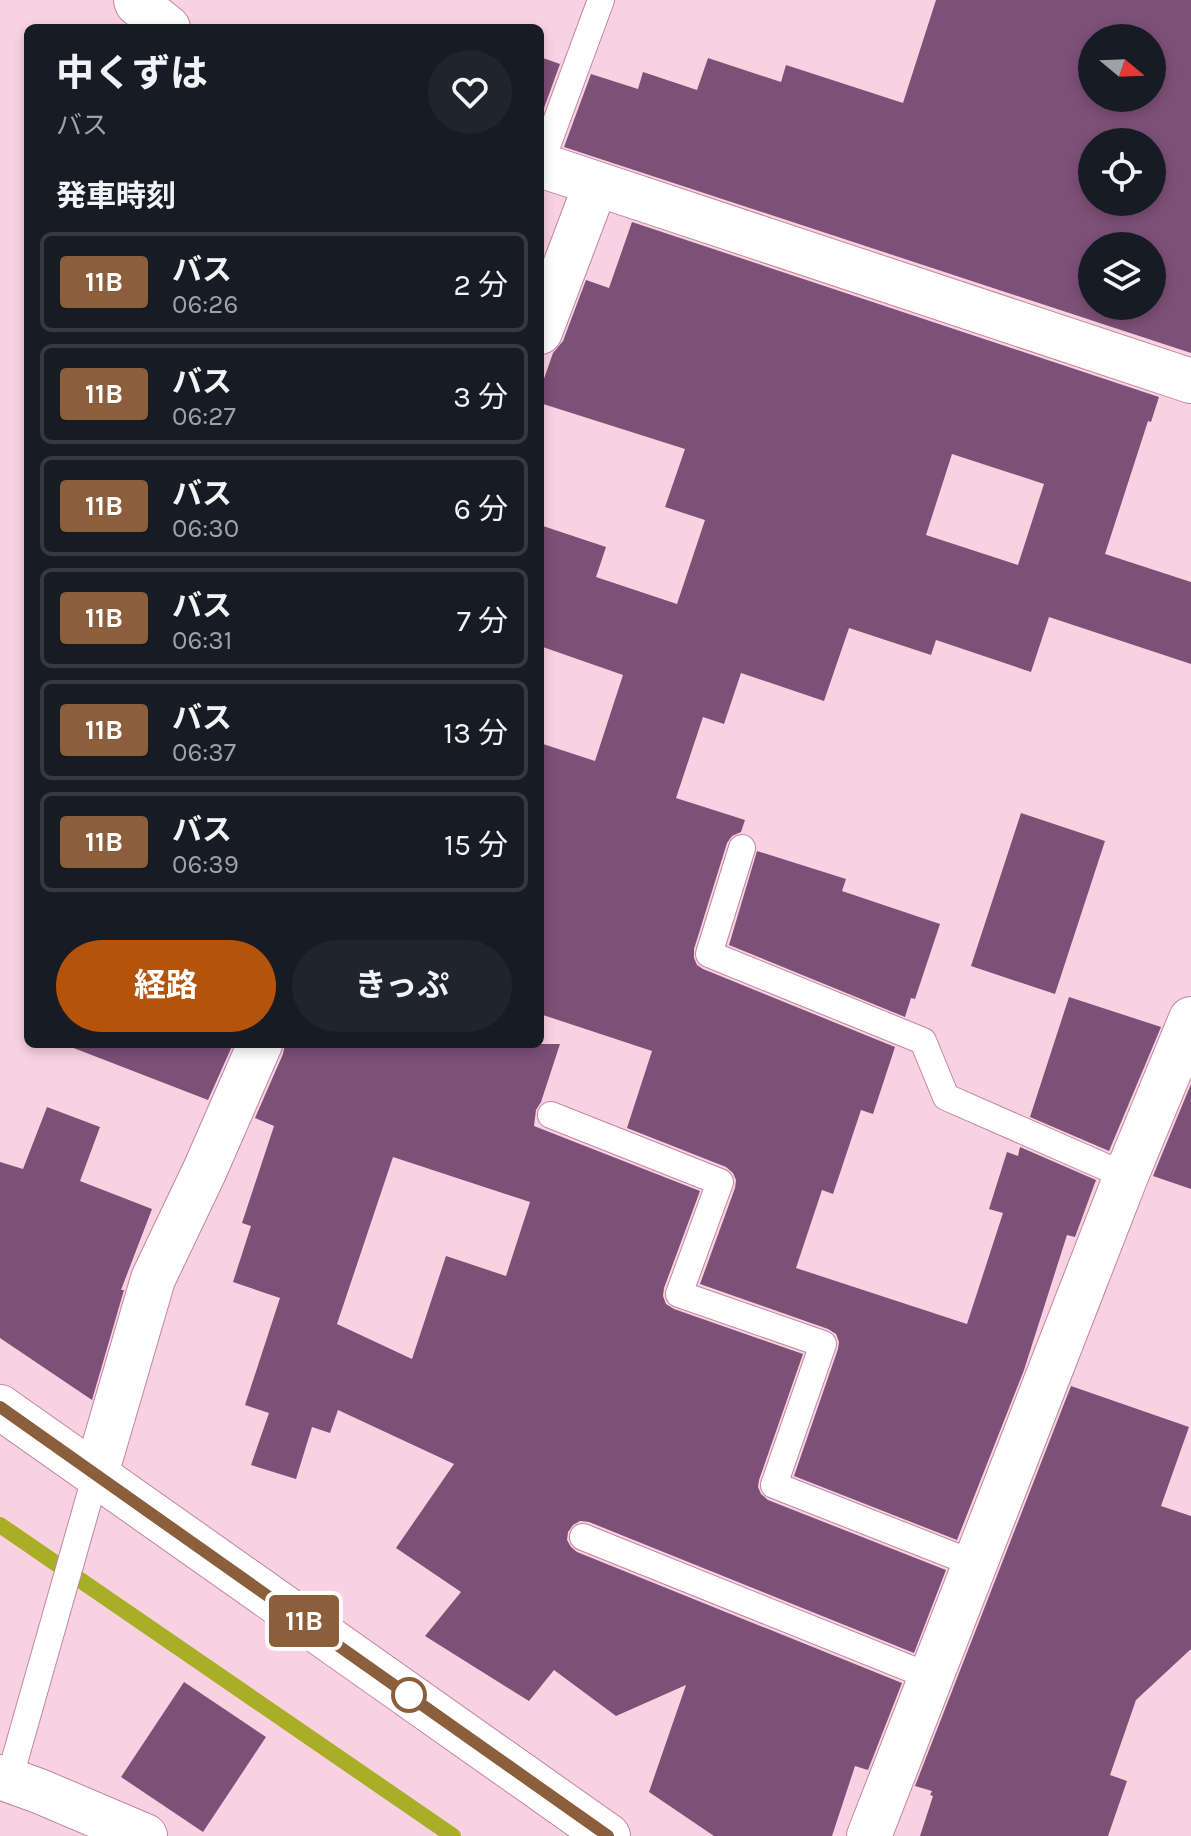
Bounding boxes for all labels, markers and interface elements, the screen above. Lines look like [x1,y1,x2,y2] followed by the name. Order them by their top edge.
[1078,24,1166,112] north arrow
[1078,24,1166,320] map controls
[428,50,512,134] button: heart
[56,51,208,96] text: 中くずは
[56,110,108,141] text: バス
[1078,128,1166,216] button: locate
[56,178,176,214] text: 発車時刻
[1078,232,1166,320] button: layers
[172,252,232,288] text: バス
[85,265,123,298] text: 11B
[453,267,508,303] text: 2 分
[172,289,238,320] text: 06:26
[172,364,232,400] text: バス
[85,377,123,410] text: 11B
[453,379,508,415] text: 3 分
[172,401,236,432] text: 06:27
[172,476,232,512] text: バス
[85,489,123,522] text: 11B
[454,491,508,527] text: 6 分
[172,513,239,544] text: 06:30
[172,588,232,624] text: バス
[85,601,123,634] text: 11B
[457,603,508,639] text: 7 分
[172,625,232,656] text: 06:31
[172,700,232,736] text: バス
[85,713,123,746] text: 11B
[443,715,508,751] text: 13 分
[172,737,236,768] text: 06:37
[172,812,232,848] text: バス
[85,825,123,858] text: 11B
[444,827,508,863] text: 15 分
[172,849,239,880] text: 06:39
[56,940,276,1032] button: 経路
[292,940,512,1032] button: きっぷ
[258,1595,350,1647] line badge: 11B
[285,1604,323,1637] text: 11B
[392,1678,426,1712] unlabelled marker

